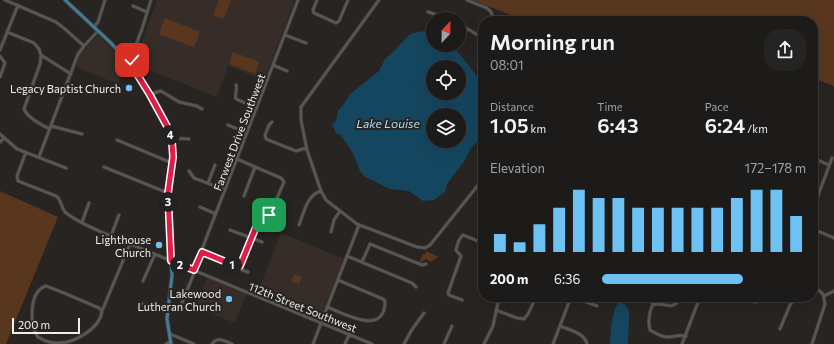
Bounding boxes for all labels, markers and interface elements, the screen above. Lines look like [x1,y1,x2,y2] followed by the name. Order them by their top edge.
[426,12,466,52] north arrow
[426,12,466,148] map controls
[490,28,615,55] text: Morning run
[764,29,806,71] button: share
[115,43,149,77] pin
[121,49,143,71] icon: check
[490,57,523,73] text: 08:01
[426,60,466,100] button: locate
[211,71,268,193] street label: Farwest Drive Southwest
[10,82,121,95] place label: Legacy Baptist Church
[124,83,134,93] marker: Legacy Baptist Church
[490,100,534,113] text: Distance
[597,100,623,113] text: Time
[705,100,729,113] text: Pace
[426,108,466,148] button: layers
[490,113,529,137] text: 1.05
[597,113,638,137] text: 6:43
[705,113,745,137] text: 6:24
[356,116,420,130] water label: Lake Louise
[529,122,546,135] text: km
[745,122,768,135] text: /km
[160,125,180,145] pin: 4
[167,128,173,141] text: 4
[490,160,545,176] text: Elevation
[745,160,806,176] text: 172–178 m
[158,192,178,212] pin: 3
[165,195,171,208] text: 3
[252,198,286,232] pin
[258,204,280,226] icon: arrive
[95,233,151,259] place label: Lighthouse Church
[154,240,164,250] marker: Lighthouse Church
[170,255,190,275] pin: 2
[222,255,242,275] pin: 1
[177,258,183,271] text: 2
[230,258,234,271] text: 1
[490,271,528,287] text: 200 m
[554,271,580,287] text: 6:36
[247,279,359,335] street label: 112th Street Southwest
[138,287,221,313] place label: Lakewood Lutheran Church
[224,294,234,304] marker: Lakewood Lutheran Church
[12,316,80,335] scale bar
[18,318,50,331] text: 200 m

